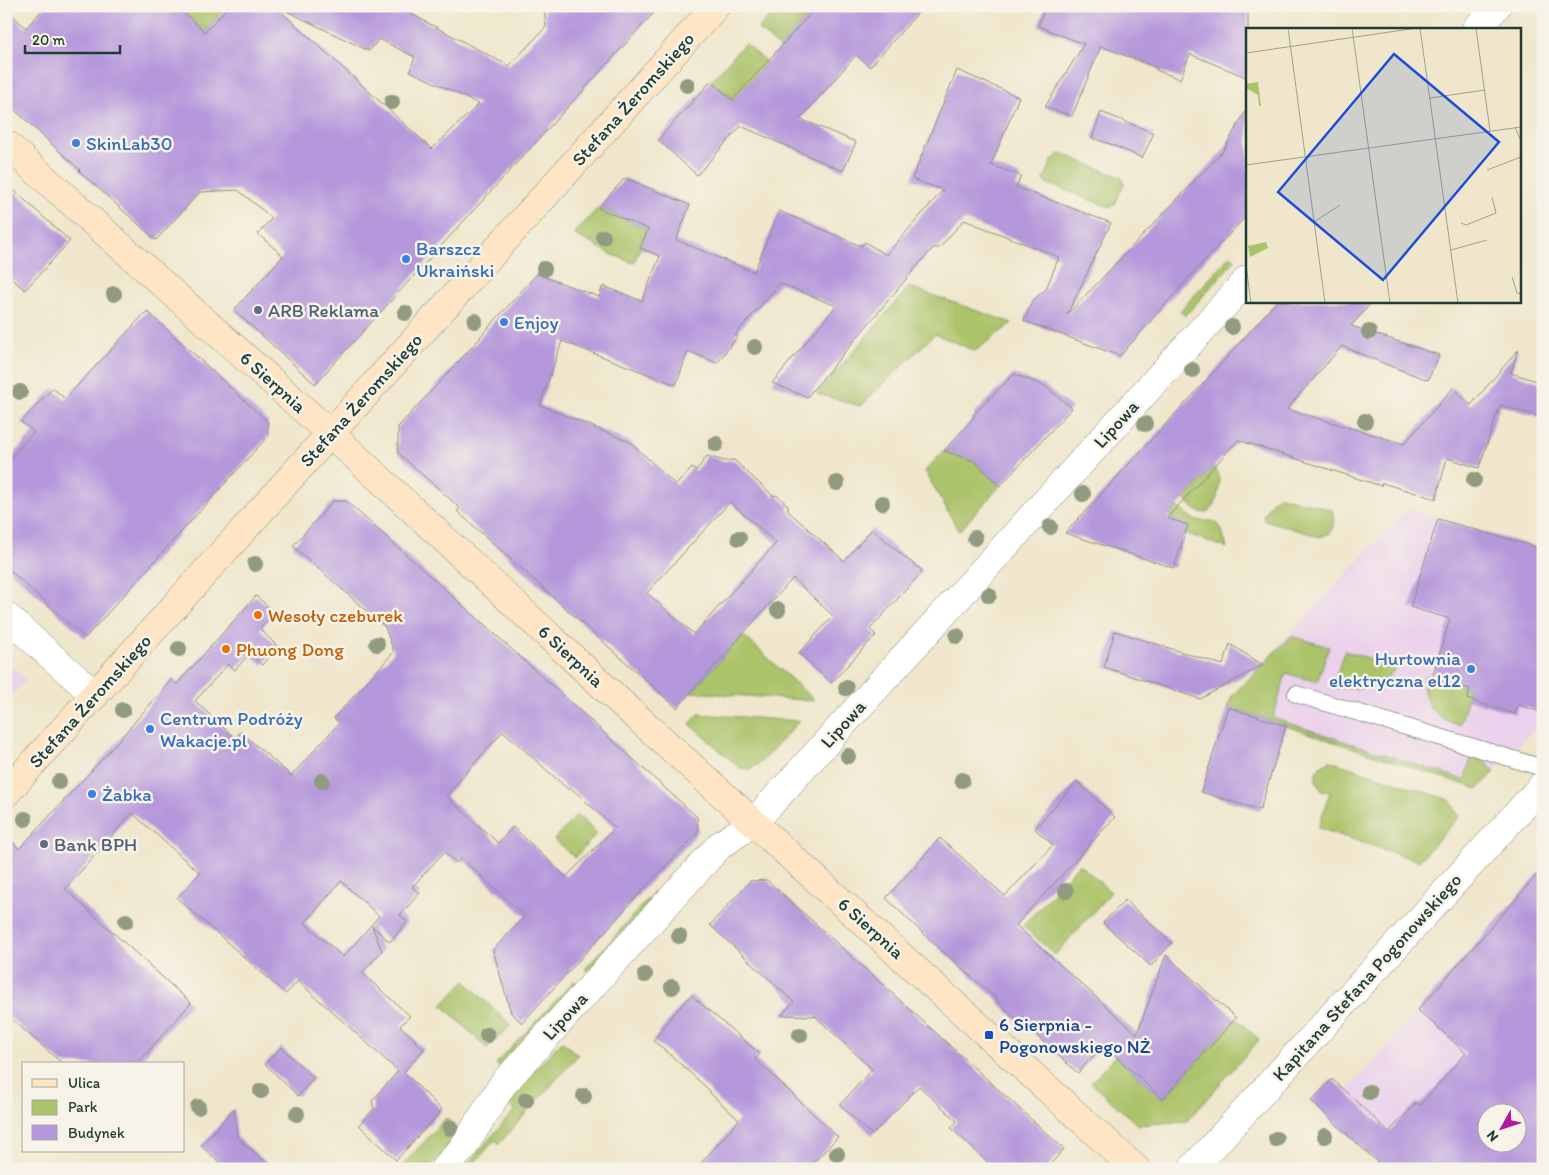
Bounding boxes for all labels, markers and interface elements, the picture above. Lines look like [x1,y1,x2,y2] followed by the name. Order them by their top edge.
[25,22,120,54] scale bar
[567,27,699,171] street label: Stefana Żeromskiego
[1246,28,1522,302] inset map
[32,31,66,49] text: 20 m
[86,132,172,155] place label: SkinLab30
[70,137,82,149] marker: SkinLab30
[416,237,494,282] place label: Barszcz Ukraiński
[400,253,412,265] marker: Barszcz Ukraiński
[268,299,379,322] place label: ARB Reklama
[252,304,264,316] marker: ARB Reklama
[514,311,559,334] place label: Enjoy
[498,316,510,328] marker: Enjoy
[295,328,427,472] street label: Stefana Żeromskiego
[235,346,311,418] street label: 6 Sierpnia
[1088,395,1144,453] street label: Lipowa
[268,604,403,627] place label: Wesoły czeburek
[252,609,264,621] marker: Wesoły czeburek
[533,620,609,692] street label: 6 Sierpnia
[24,629,156,773] street label: Stefana Żeromskiego
[236,638,344,661] place label: Phuong Dong
[220,643,232,655] marker: Phuong Dong
[1329,647,1461,692] place label: Hurtownia elektryczna el12
[1465,663,1477,675] marker: Hurtownia elektryczna el12
[815,695,871,753] street label: Lipowa
[160,707,303,752] place label: Centrum Podróży Wakacje.pl
[144,723,156,735] marker: Centrum Podróży Wakacje.pl
[102,783,152,806] place label: Żabka
[86,788,98,800] marker: Żabka
[54,833,137,856] place label: Bank BPH
[38,838,50,850] marker: Bank BPH
[1267,868,1467,1086] street label: Kapitana Stefana Pogonowskiego
[833,892,909,964] street label: 6 Sierpnia
[537,987,593,1045] street label: Lipowa
[999,1013,1151,1058] place label: 6 Sierpnia - Pogonowskiego NŻ
[983,1029,995,1041] marker: 6 Sierpnia - Pogonowskiego NŻ
[22,1062,185,1152] legend
[68,1074,101,1092] text: Ulica
[68,1098,98,1116] text: Park
[1476,1102,1526,1152] north arrow
[68,1124,125,1142] text: Budynek
[1483,1127,1502,1145] text: N

